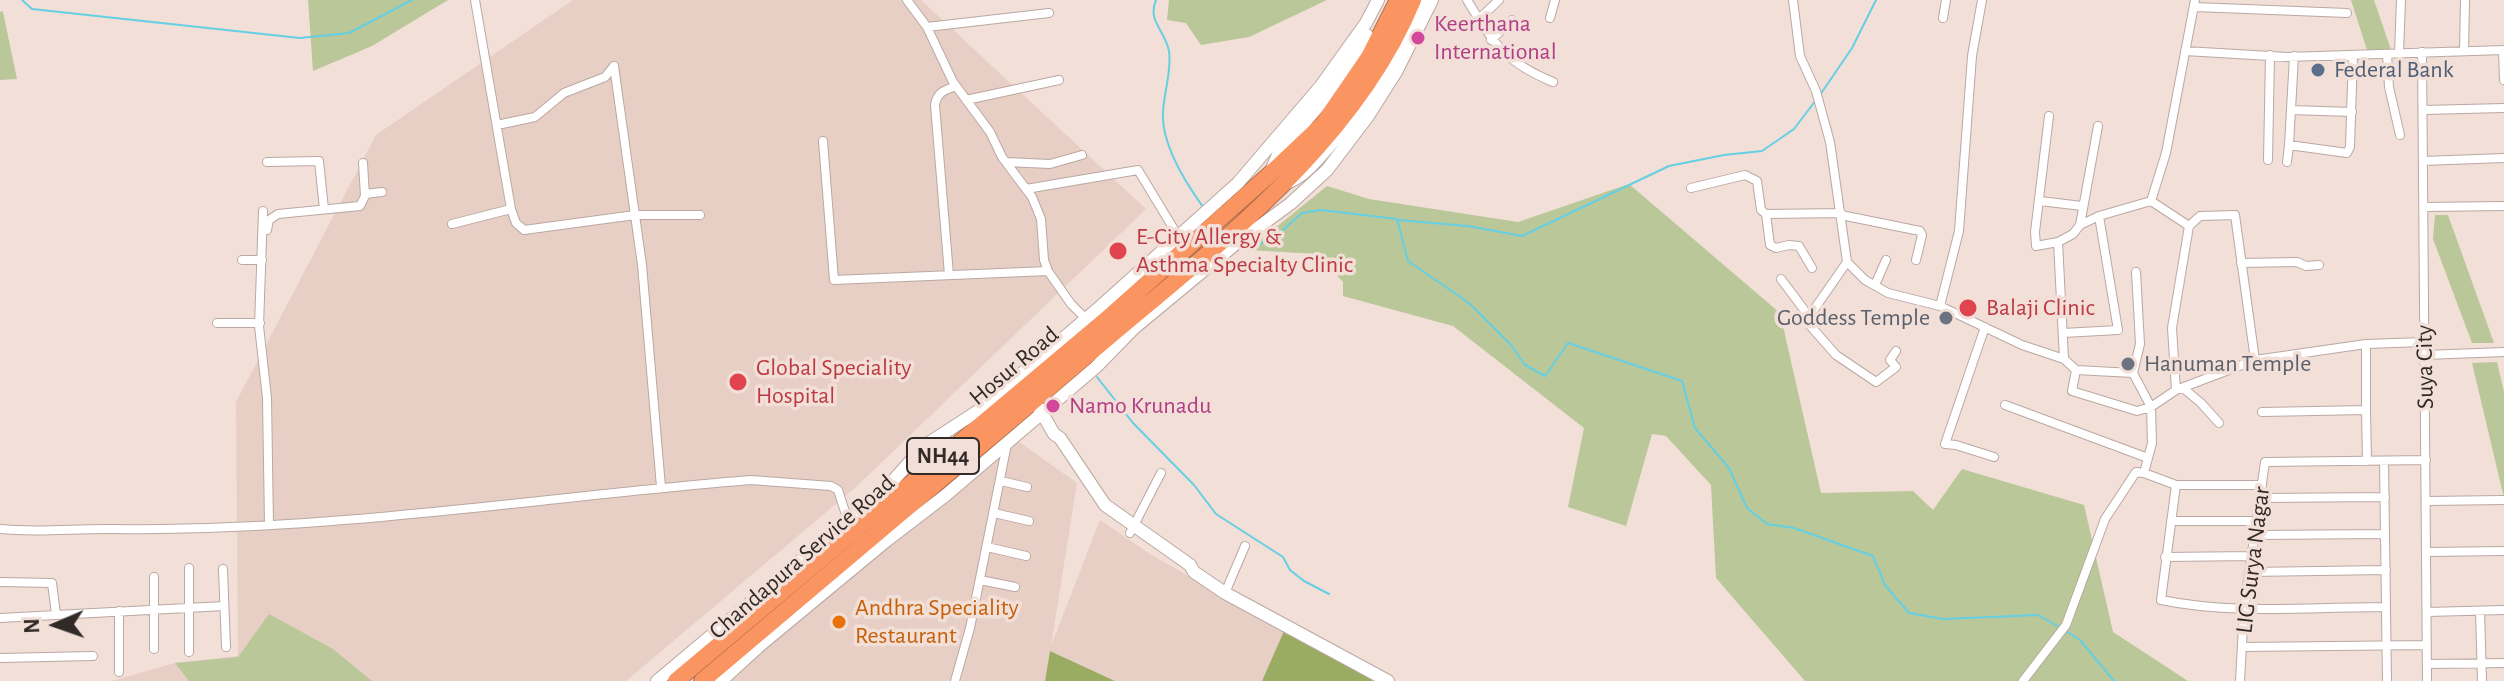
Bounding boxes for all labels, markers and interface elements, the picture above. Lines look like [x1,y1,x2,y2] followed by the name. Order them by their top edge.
[1434,10,1557,66] place label: Keerthana International
[1409,29,1427,47] marker: Keerthana International
[2334,56,2454,84] place label: Federal Bank
[2309,61,2327,79] marker: Federal Bank
[1136,223,1353,279] place label: E-City Allergy & Asthma Specialty Clinic
[1107,240,1129,262] marker: E-City Allergy & Asthma Specialty Clinic
[1986,294,2095,322] place label: Balaji Clinic
[1957,297,1979,319] marker: Balaji Clinic
[1777,304,1930,332] place label: Goddess Temple
[1937,309,1955,327] marker: Goddess Temple
[963,320,1065,412] street label: Hosur Road
[2410,325,2440,409] street label: Suya City
[2144,350,2311,378] place label: Hanuman Temple
[756,354,912,410] place label: Global Speciality Hospital
[2119,355,2137,373] marker: Hanuman Temple
[727,371,749,393] marker: Global Speciality Hospital
[1069,392,1211,420] place label: Namo Krunadu
[1044,397,1062,415] marker: Namo Krunadu
[907,438,979,474] road number: NH44
[703,469,901,645] street label: Chandapura Service Road
[2230,485,2276,635] street label: LIG Surya Nagar
[16,585,96,665] north arrow
[855,594,1019,650] place label: Andhra Speciality Restaurant
[830,613,848,631] marker: Andhra Speciality Restaurant
[21,618,43,634] text: N

